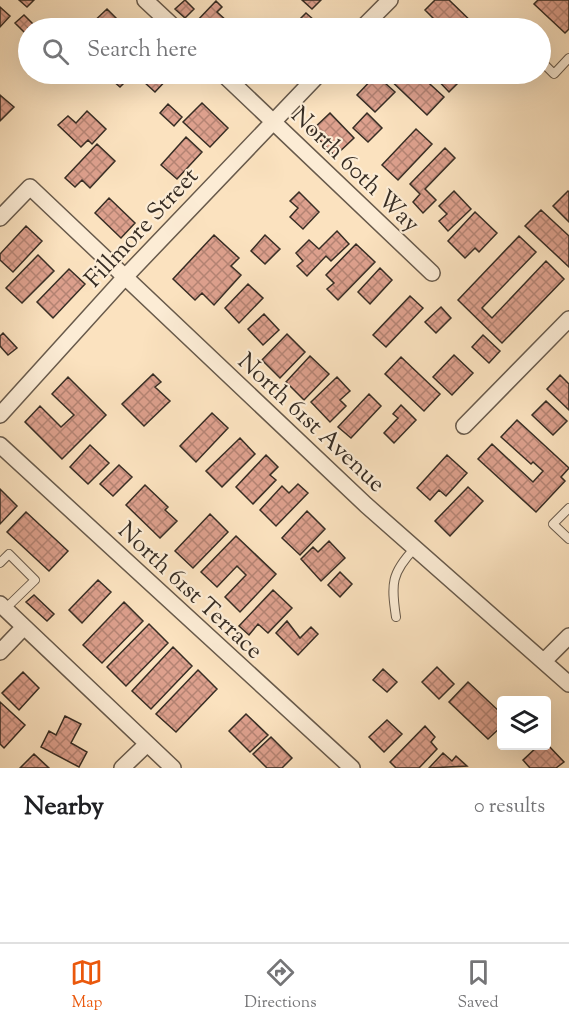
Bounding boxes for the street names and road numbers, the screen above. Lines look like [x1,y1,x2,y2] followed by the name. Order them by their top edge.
[282,100,427,241] street label: North 60th Way
[78,161,207,296] street label: Fillmore Street
[229,346,392,501] street label: North 61st Avenue
[109,515,270,668] street label: North 61st Terrace

